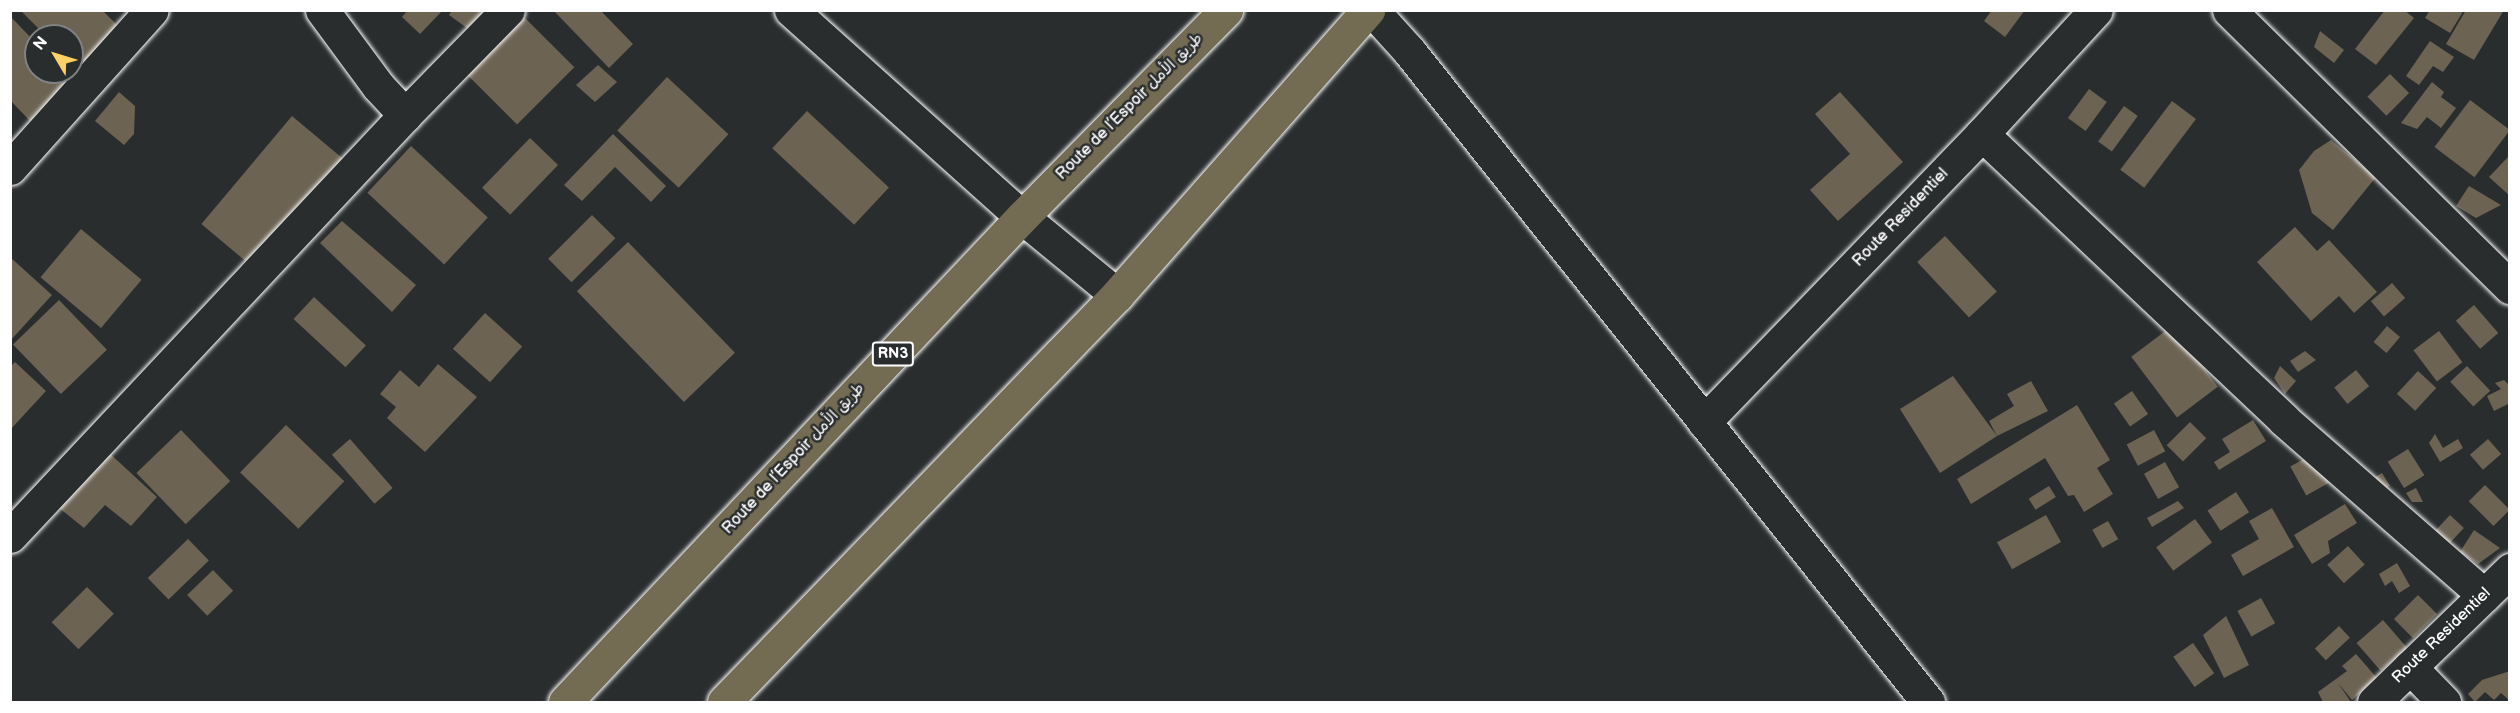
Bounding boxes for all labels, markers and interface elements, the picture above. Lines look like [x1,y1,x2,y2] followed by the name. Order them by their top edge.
[24,24,84,84] north arrow
[1053,30,1207,184] street label: Route de l’Espoir طريق الأمل
[30,33,52,54] text: N
[1849,165,1953,271] street label: Route Residentiel
[870,342,916,366] road number: RN3
[719,379,869,539] street label: Route de l’Espoir طريق الأمل
[2389,584,2495,688] street label: Route Residentiel

